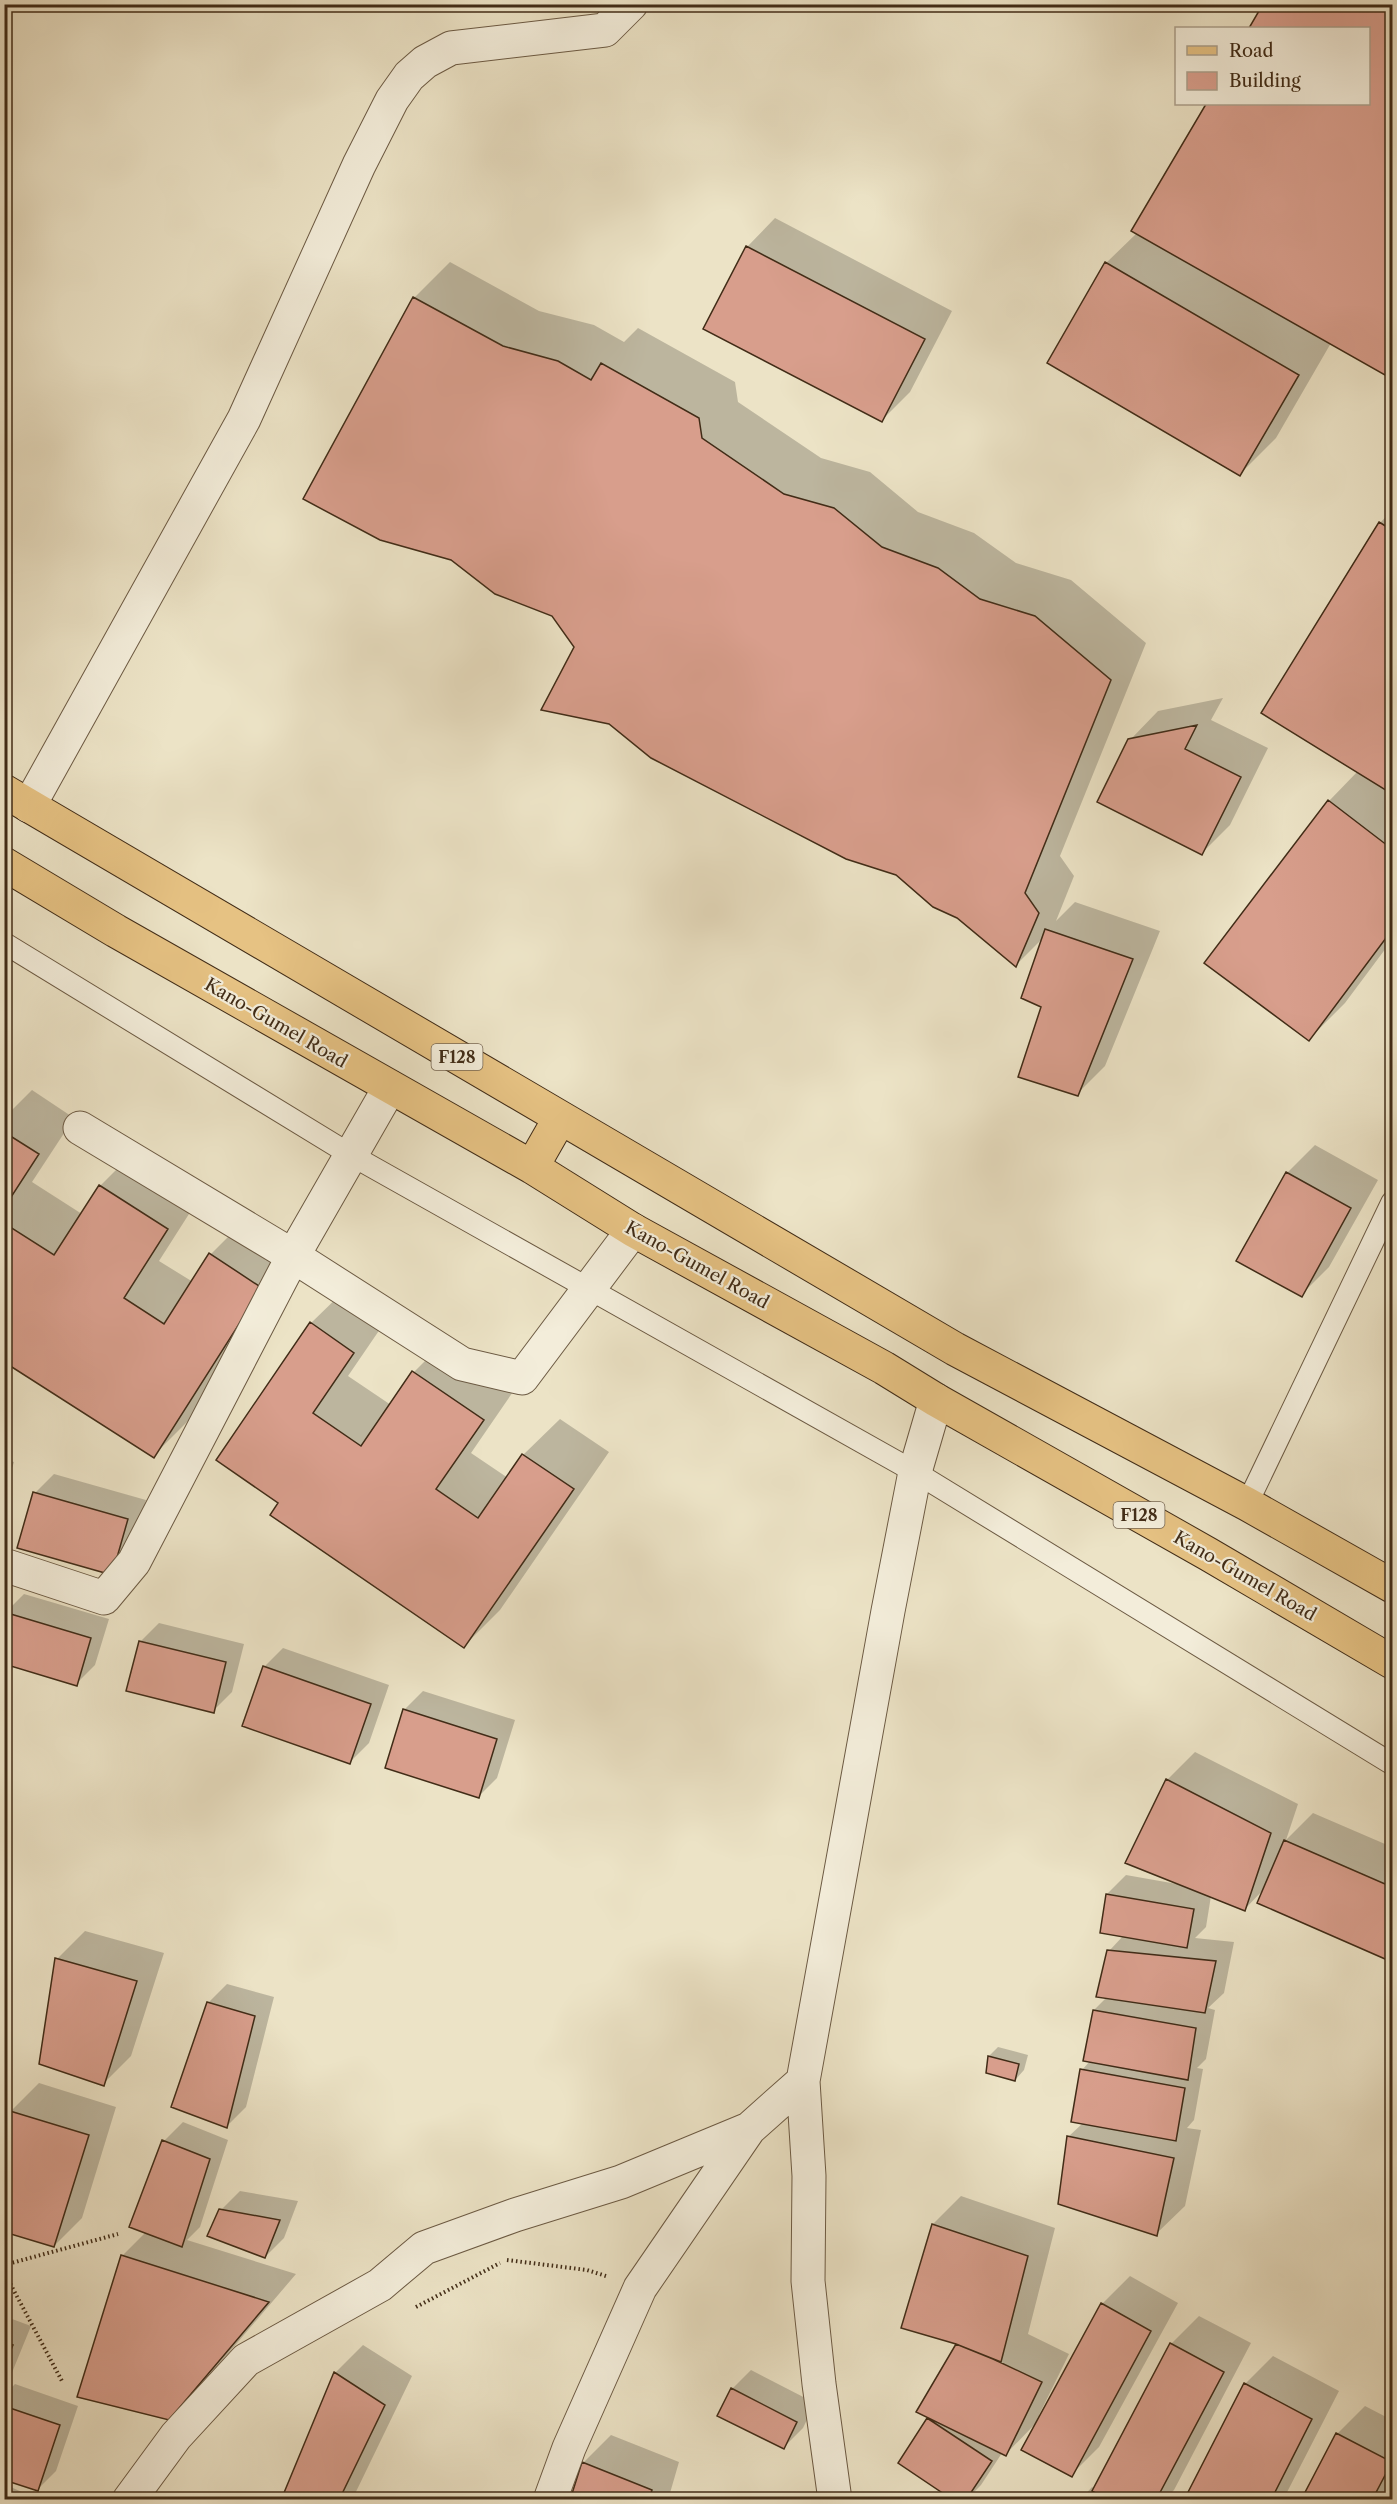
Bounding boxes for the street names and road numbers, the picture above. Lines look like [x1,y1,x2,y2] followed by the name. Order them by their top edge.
[201,973,351,1073] street label: Kano-Gumel Road
[432,1044,482,1070] road number: F128
[621,1216,773,1314] street label: Kano-Gumel Road
[1114,1502,1164,1528] road number: F128
[1170,1526,1320,1626] street label: Kano-Gumel Road

